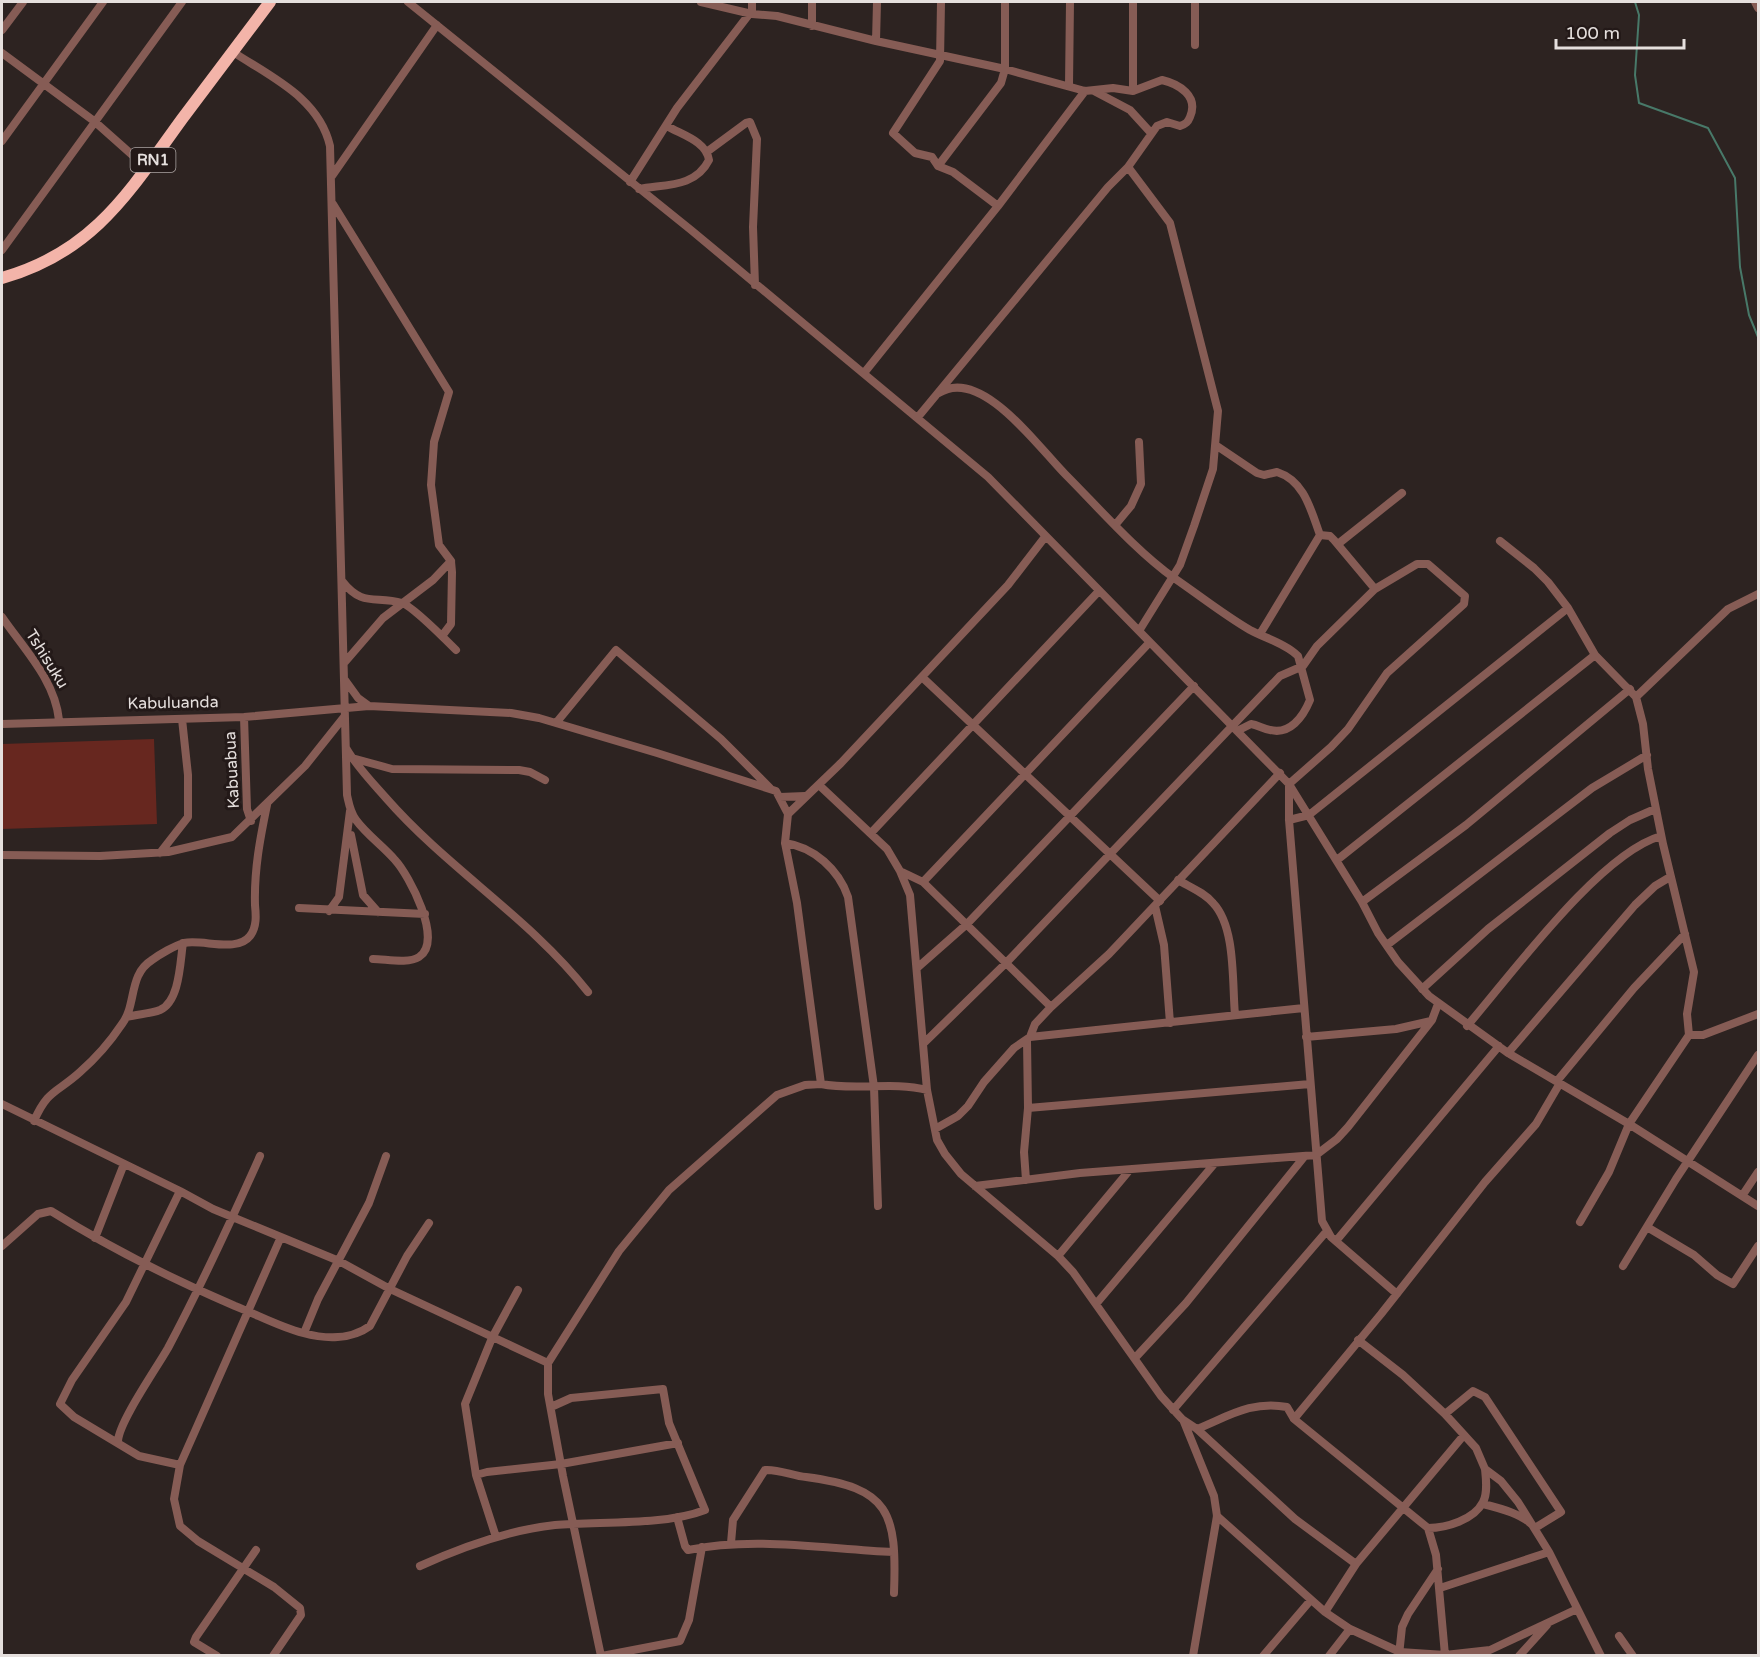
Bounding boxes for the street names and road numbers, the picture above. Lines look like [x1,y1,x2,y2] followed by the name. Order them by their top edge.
[130,148,176,172] road number: RN1
[21,626,73,692] street label: Tshisuku
[127,692,219,714] street label: Kabuluanda
[220,731,244,809] street label: Kabuabua

